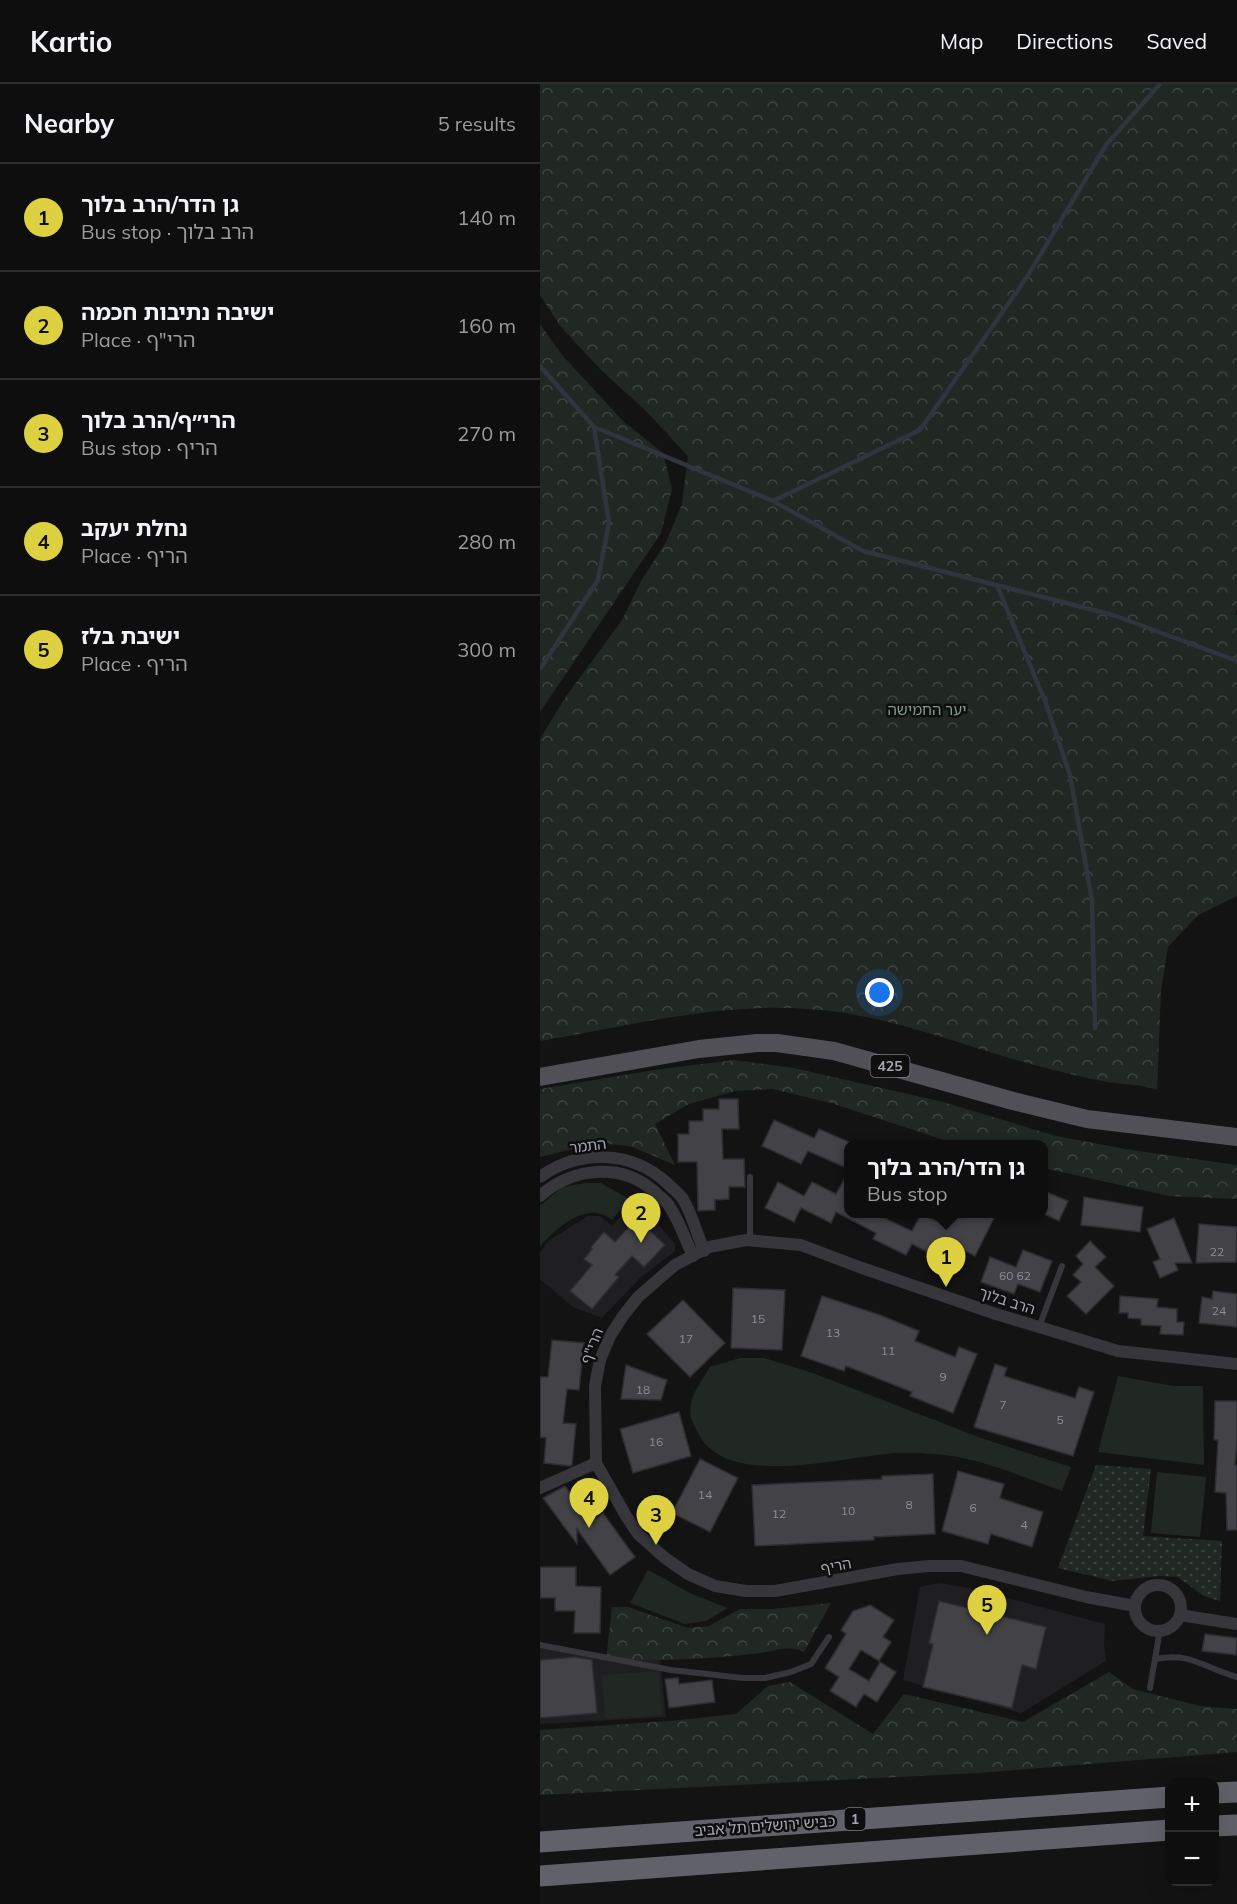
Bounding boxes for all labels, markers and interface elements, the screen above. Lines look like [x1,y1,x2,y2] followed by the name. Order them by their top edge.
[30,24,112,59] text: Kartio
[940,28,983,54] text: Map
[1016,28,1113,54] text: Directions
[1146,28,1207,54] text: Saved
[24,107,114,140] text: Nearby
[438,111,516,136] text: 5 results
[81,190,239,218] text: גן הדר/הרב בלוך
[38,205,50,230] text: 1
[457,205,516,230] text: 140 m
[81,219,254,244] text: Bus stop · הרב בלוך
[81,298,274,326] text: ישיבה נתיבות חכמה
[38,313,50,338] text: 2
[457,313,516,338] text: 160 m
[81,327,196,352] text: Place · הרי"ף
[81,406,236,434] text: הרי״ף/הרב בלוך
[38,421,50,446] text: 3
[457,421,516,446] text: 270 m
[81,435,218,460] text: Bus stop · הריף
[81,514,188,542] text: נחלת יעקב
[38,529,50,554] text: 4
[457,529,516,554] text: 280 m
[81,543,188,568] text: Place · הריף
[81,622,180,650] text: ישיבת בלז
[38,637,50,662] text: 5
[457,637,516,662] text: 300 m
[81,651,188,676] text: Place · הריף
[887,700,967,719] park label: יער החמישה
[865,978,894,1007] your location
[870,1055,910,1077] road number: 425
[568,1134,607,1157] street label: התמר
[844,1140,1048,1218] popup
[867,1153,1025,1181] text: גן הדר/הרב בלוך
[867,1181,947,1206] text: Bus stop
[622,1194,660,1243] pin: 2
[926,1238,966,1287] pin: 1
[1210,1244,1224,1259] house number: 22
[999,1268,1031,1283] house number: 60 62
[977,1282,1038,1319] street label: הרב בלוך
[1212,1303,1226,1318] house number: 24
[751,1311,765,1326] house number: 15
[576,1325,607,1366] street label: הרי"ף
[826,1325,840,1340] house number: 13
[679,1331,693,1346] house number: 17
[881,1343,895,1358] house number: 11
[939,1369,947,1384] house number: 9
[636,1382,650,1397] house number: 18
[999,1397,1007,1412] house number: 7
[1056,1412,1064,1427] house number: 5
[649,1434,663,1449] house number: 16
[569,1478,608,1528] pin: 4
[698,1487,712,1502] house number: 14
[636,1496,676,1545] pin: 3
[905,1497,913,1512] house number: 8
[969,1500,977,1515] house number: 6
[841,1503,855,1518] house number: 10
[772,1506,786,1521] house number: 12
[1020,1517,1028,1532] house number: 4
[819,1553,853,1578] street label: הריף
[968,1586,1006,1635] pin: 5
[1165,1778,1219,1886] map controls
[1165,1778,1219,1832] button: +
[844,1808,866,1830] road number: 1
[694,1811,836,1840] street label: כביש ירושלים תל אביב
[1165,1832,1219,1886] button: −

